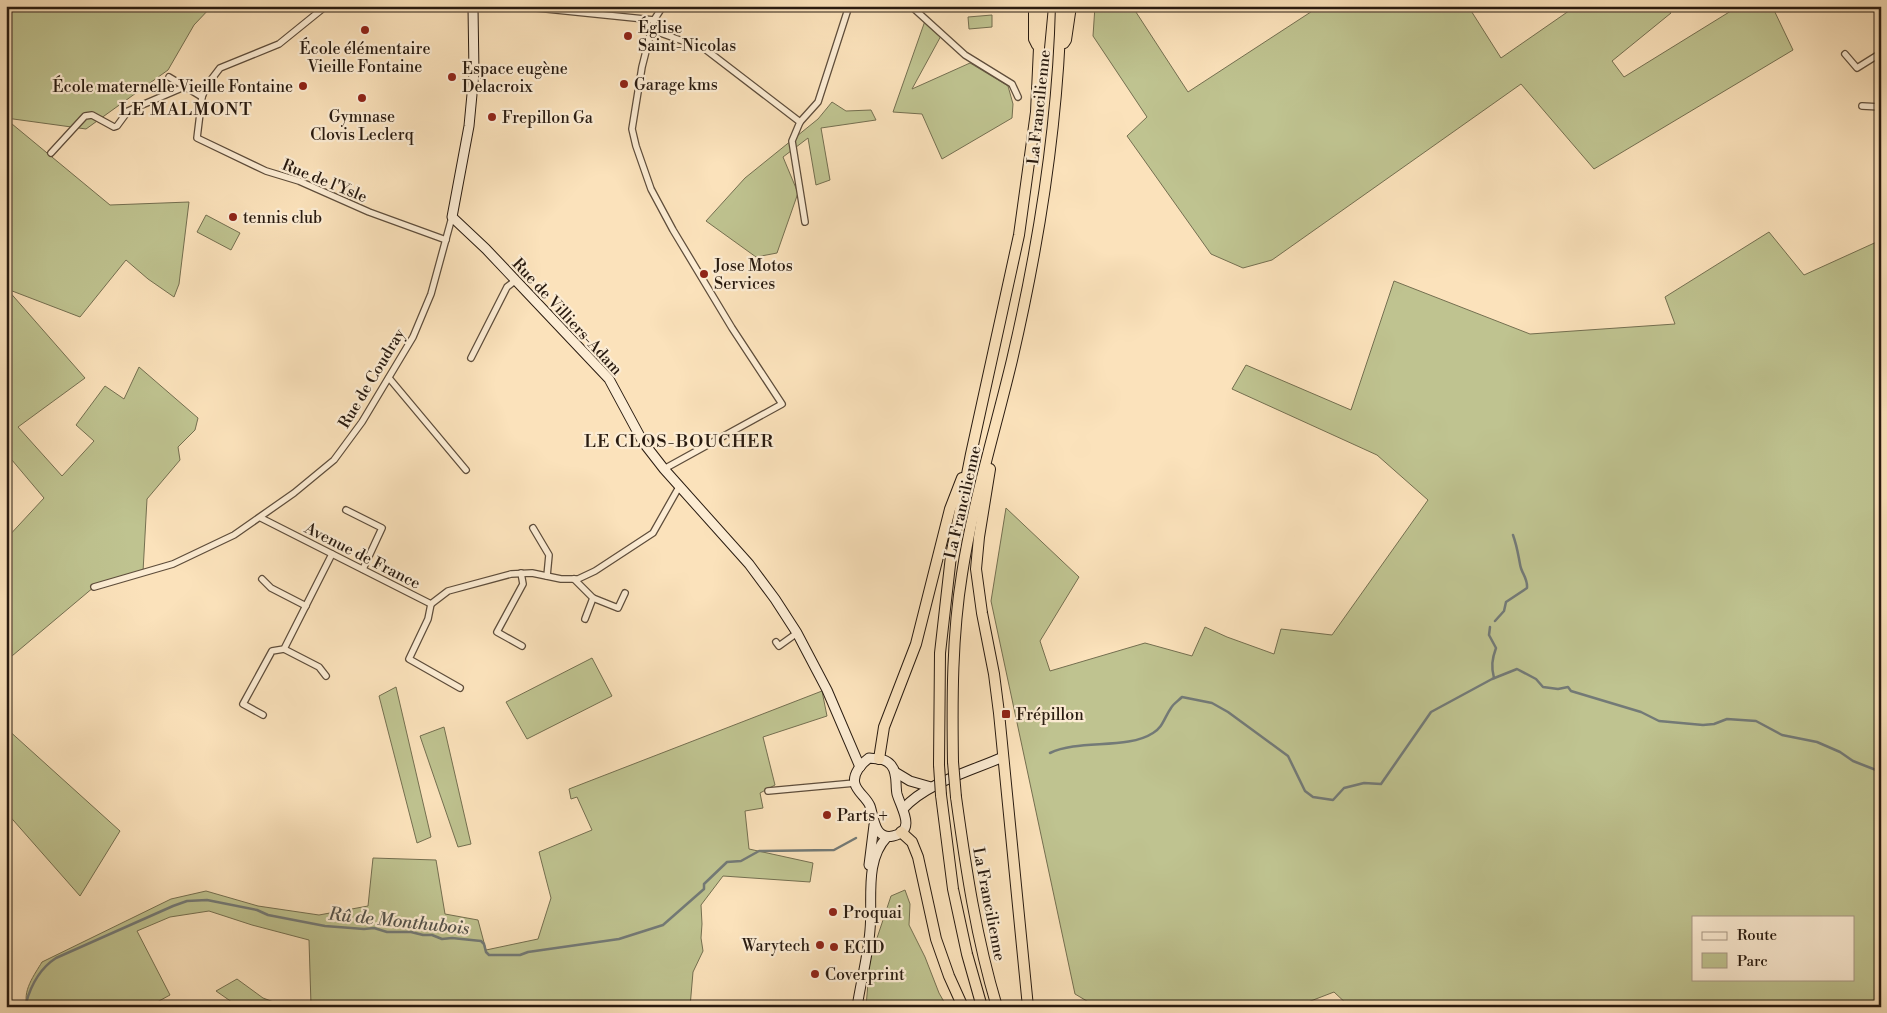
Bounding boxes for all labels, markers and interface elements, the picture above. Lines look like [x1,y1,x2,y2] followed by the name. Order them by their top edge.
[638,16,736,56] place label: Église Saint-Nicolas
[359,24,371,36] marker: École élémentaire Vieille Fontaine
[622,30,634,42] marker: Église Saint-Nicolas
[300,37,430,77] place label: École élémentaire Vieille Fontaine
[1023,49,1055,166] street label: La Francilienne
[462,59,568,97] place label: Espace eugène Delacroix
[446,71,458,83] marker: Espace eugène Delacroix
[53,75,293,97] place label: École maternelle Vieille Fontaine
[634,75,718,95] place label: Garage kms
[618,78,630,90] marker: Garage kms
[297,80,309,92] marker: École maternelle Vieille Fontaine
[356,92,368,104] marker: Gymnase Clovis Leclerq
[119,98,253,121] district label: LE MALMONT
[310,107,414,145] place label: Gymnase Clovis Leclerq
[502,108,594,128] place label: Frepillon Ga
[486,111,498,123] marker: Frepillon Ga
[279,155,370,207] street label: Rue de l'Ysle
[243,208,322,228] place label: tennis club
[227,211,239,223] marker: tennis club
[508,254,627,379] street label: Rue de Villiers-Adam
[713,256,793,294] place label: Jose Motos Services
[698,268,710,280] marker: Jose Motos Services
[334,325,410,432] street label: Rue de Coudray
[584,430,774,453] district label: LE CLOS-BOUCHER
[940,444,986,561] street label: La Francilienne
[300,518,424,594] street label: Avenue de France
[1016,705,1084,725] place label: Frépillon
[1000,708,1012,720] marker: Frépillon
[837,806,888,826] place label: Parts +
[821,809,833,821] marker: Parts +
[968,846,1010,963] street label: La Francilienne
[326,903,471,940] water label: Rû de Monthubois
[843,903,902,923] place label: Proquai
[827,906,839,918] marker: Proquai
[1692,916,1854,980] legend
[1737,926,1777,945] text: Route
[741,936,810,956] place label: Warytech
[844,938,884,958] place label: ECID
[814,939,826,951] marker: Warytech
[828,941,840,953] marker: ECID
[1737,952,1768,971] text: Parc
[825,965,905,985] place label: Coverprint
[809,968,821,980] marker: Coverprint

